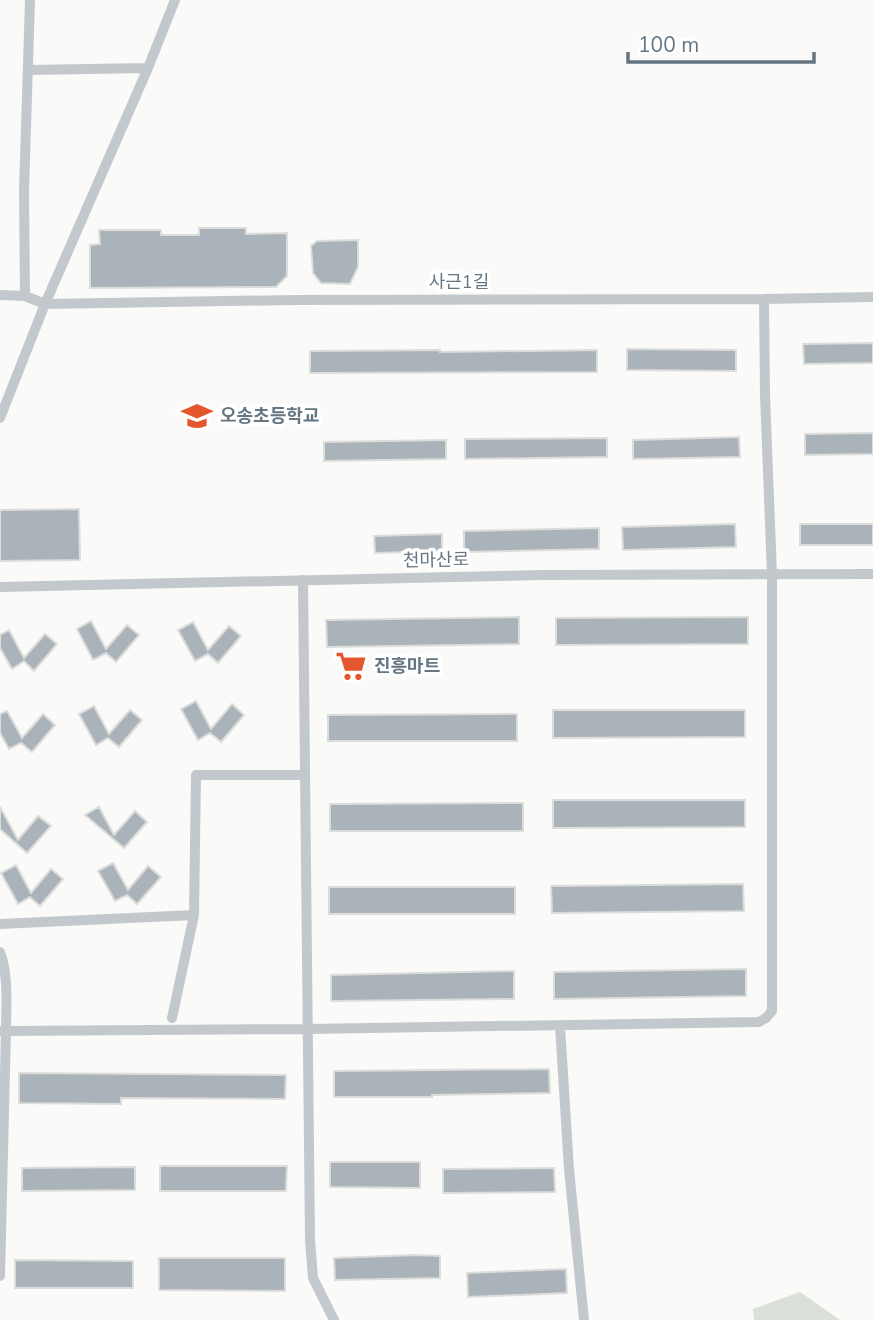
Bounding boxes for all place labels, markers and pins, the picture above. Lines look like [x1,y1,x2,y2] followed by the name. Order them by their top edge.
[180,399,214,433] school or university icon: 오송초등학교
[220,404,319,428] place label: 오송초등학교
[334,649,368,683] supermarket icon: 진흥마트
[374,654,440,678] place label: 진흥마트

